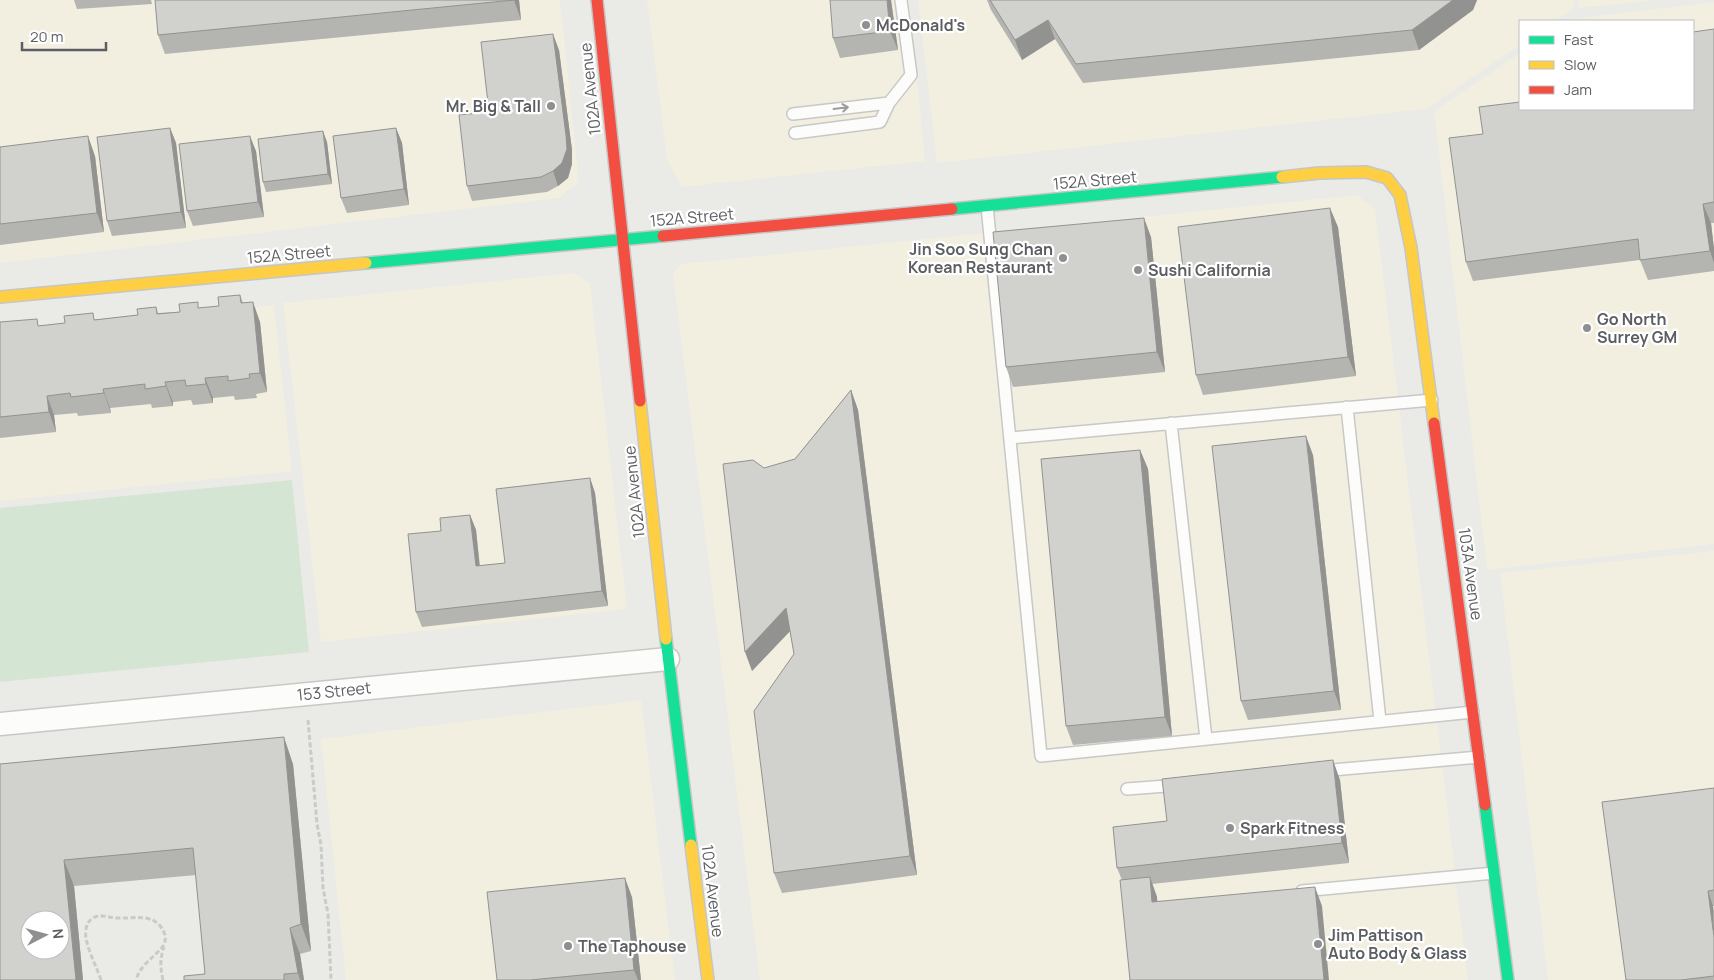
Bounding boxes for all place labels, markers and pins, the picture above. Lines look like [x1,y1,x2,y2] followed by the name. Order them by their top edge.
[876,14,965,36] place label: McDonald's
[860,19,872,31] marker: McDonald's
[446,95,541,117] place label: Mr. Big & Tall
[545,100,557,112] marker: Mr. Big & Tall
[908,238,1053,278] place label: Jin Soo Sung Chan Korean Restaurant
[1057,252,1069,264] marker: Jin Soo Sung Chan Korean Restaurant
[1148,259,1271,281] place label: Sushi California
[1132,264,1144,276] marker: Sushi California
[1597,308,1677,348] place label: Go North Surrey GM
[1581,322,1593,334] marker: Go North Surrey GM
[1240,817,1345,839] place label: Spark Fitness
[1224,822,1236,834] marker: Spark Fitness
[1328,924,1467,964] place label: Jim Pattison Auto Body & Glass
[578,935,687,957] place label: The Taphouse
[1312,938,1324,950] marker: Jim Pattison Auto Body & Glass
[562,940,574,952] marker: The Taphouse

